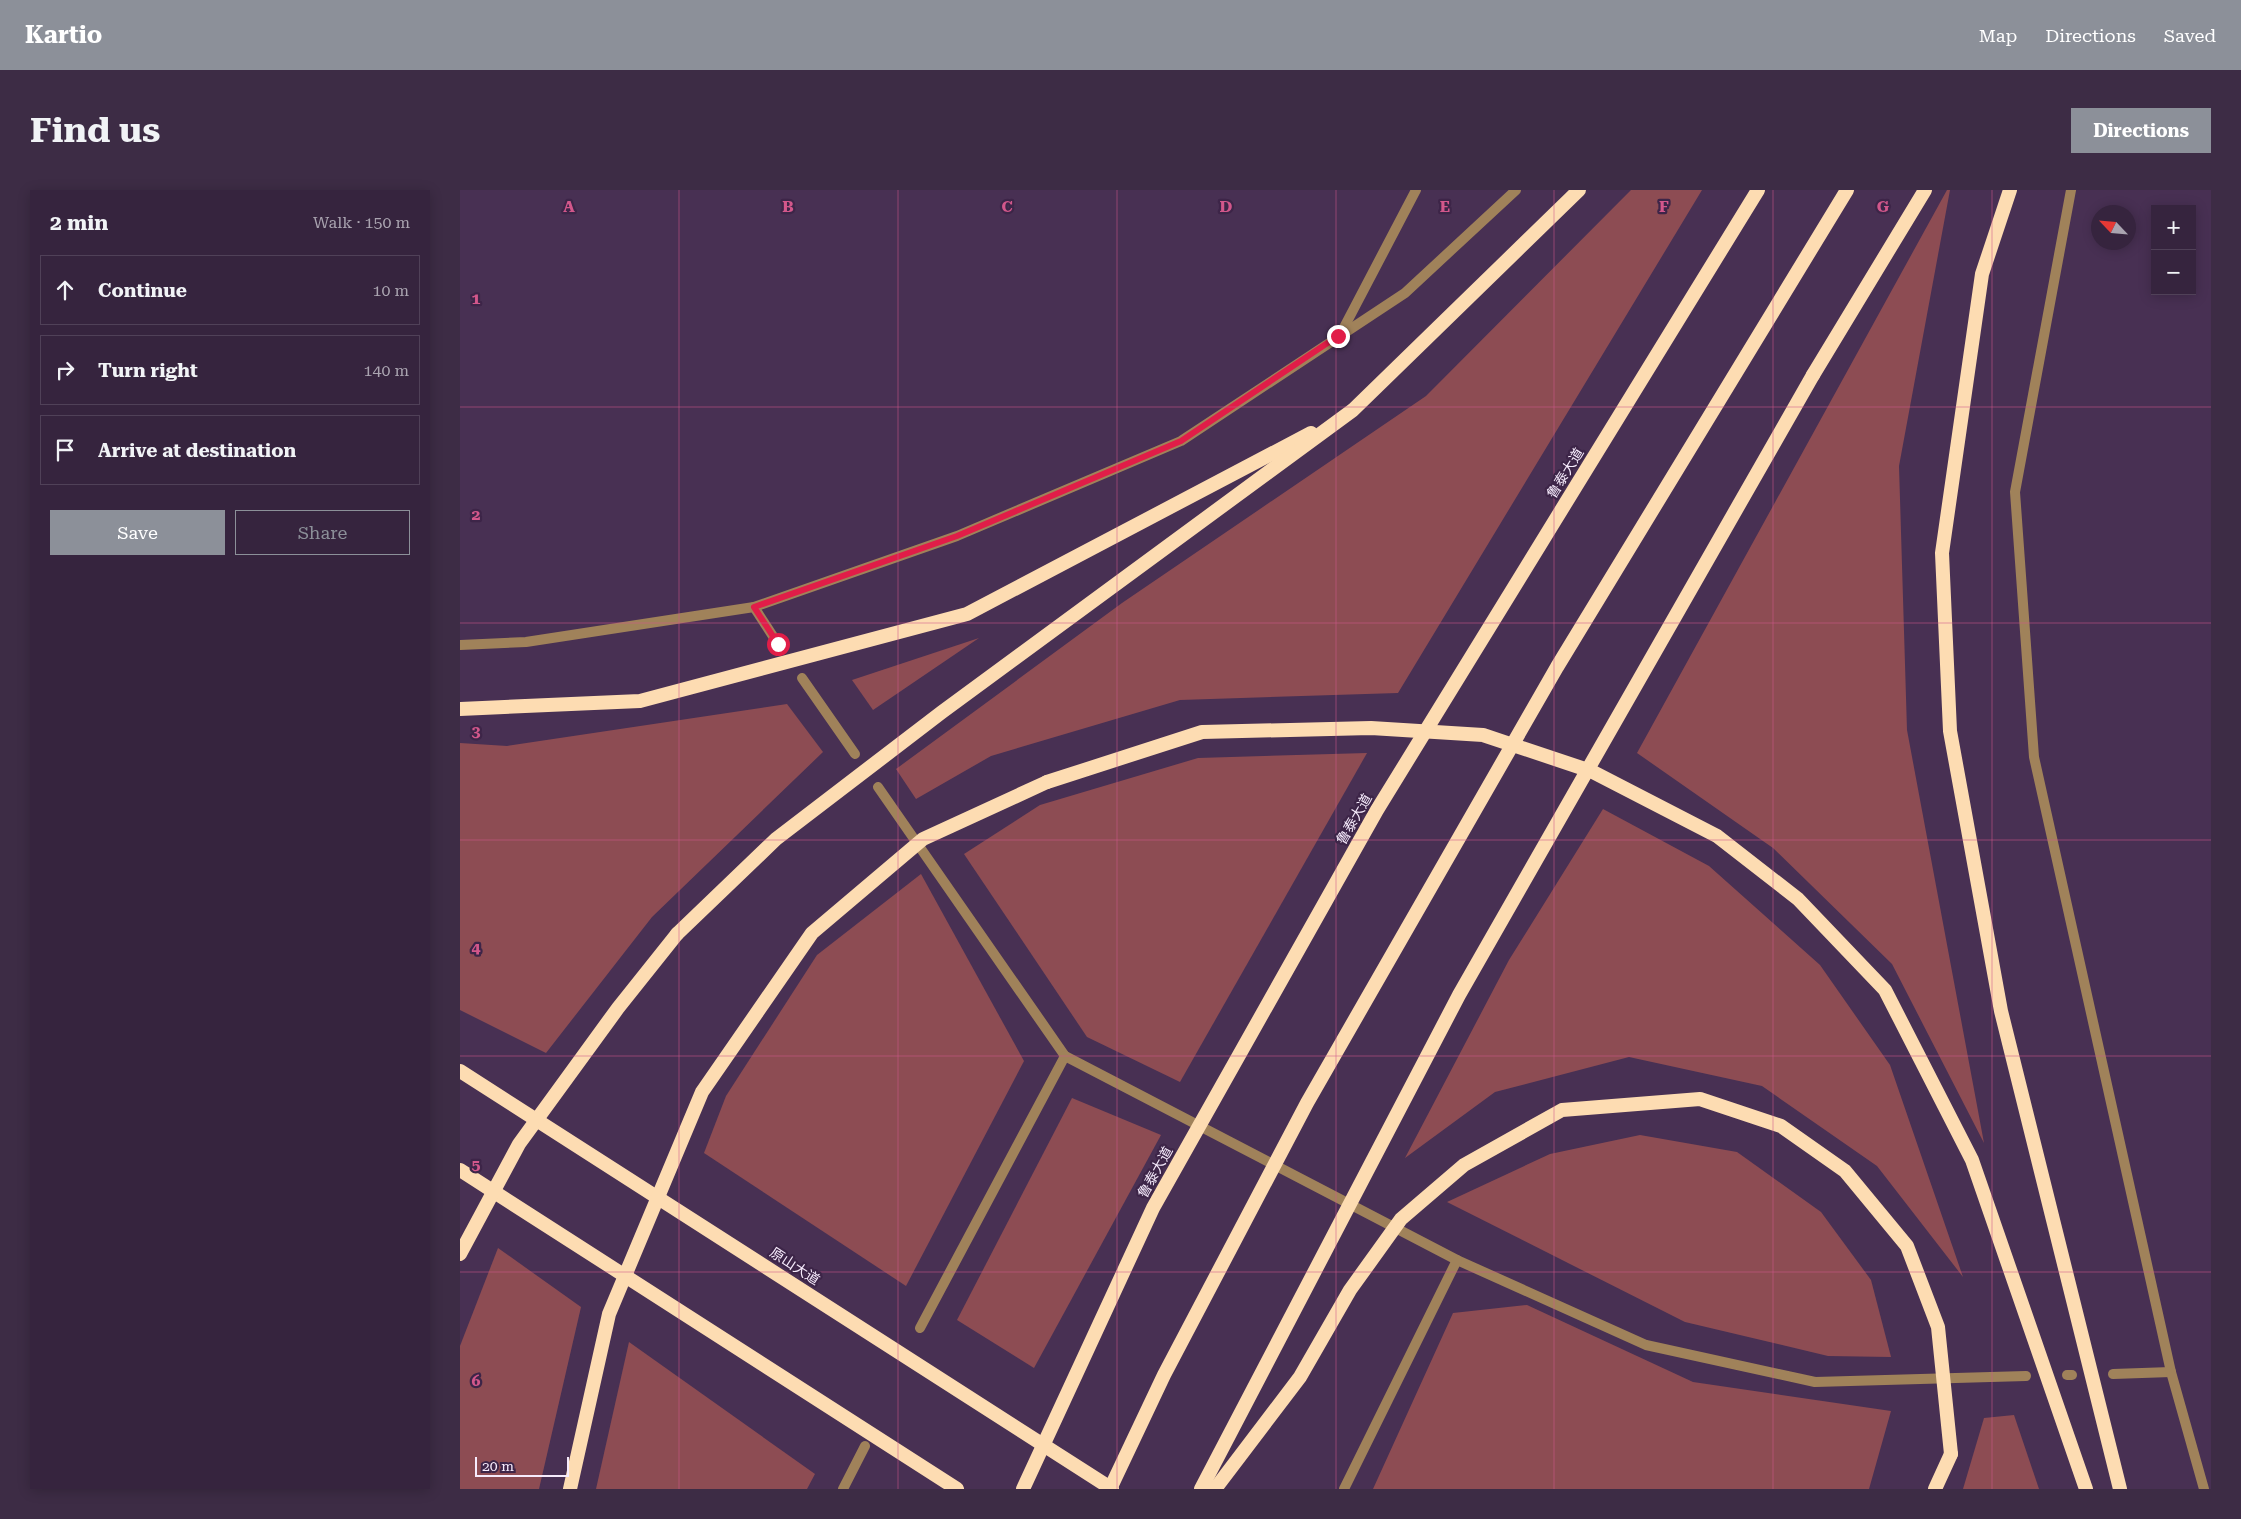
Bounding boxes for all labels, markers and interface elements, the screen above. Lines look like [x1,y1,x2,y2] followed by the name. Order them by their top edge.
[25,21,102,49] text: Kartio
[1979,25,2017,46] text: Map
[2045,25,2136,46] text: Directions
[2164,25,2216,46] text: Saved
[2071,108,2211,153] button: Directions
[30,110,160,151] text: Find us
[563,197,575,216] text: A
[782,197,794,216] text: B
[1001,197,1013,216] text: C
[1220,197,1233,216] text: D
[1440,197,1450,216] text: E
[1659,197,1669,216] text: F
[1877,197,1890,216] text: G
[2091,205,2136,250] north arrow
[2151,205,2196,295] map controls
[2151,205,2196,250] button: +
[50,211,108,235] text: 2 min
[313,213,410,232] text: Walk · 150 m
[2151,250,2196,295] button: −
[51,276,79,304] icon: ahead
[98,279,187,302] text: Continue
[372,281,409,300] text: 10 m
[472,289,481,308] text: 1
[1327,325,1350,348] route end
[51,356,79,384] icon: right
[98,359,198,382] text: Turn right
[363,361,409,380] text: 140 m
[51,436,79,464] icon: arrive
[98,439,296,462] text: Arrive at destination
[1543,445,1587,501] street label: 鲁泰大道
[472,505,481,524] text: 2
[50,510,225,555] button: Save
[235,510,410,555] button: Share
[767,633,790,656] route start
[472,722,481,741] text: 3
[1333,791,1375,847] street label: 鲁泰大道
[472,938,481,957] text: 4
[1134,1144,1176,1200] street label: 鲁泰大道
[472,1155,481,1174] text: 5
[767,1244,823,1288] street label: 原山大道
[472,1371,481,1390] text: 6
[475,1454,569,1477] scale bar
[482,1458,514,1474] text: 20 m

